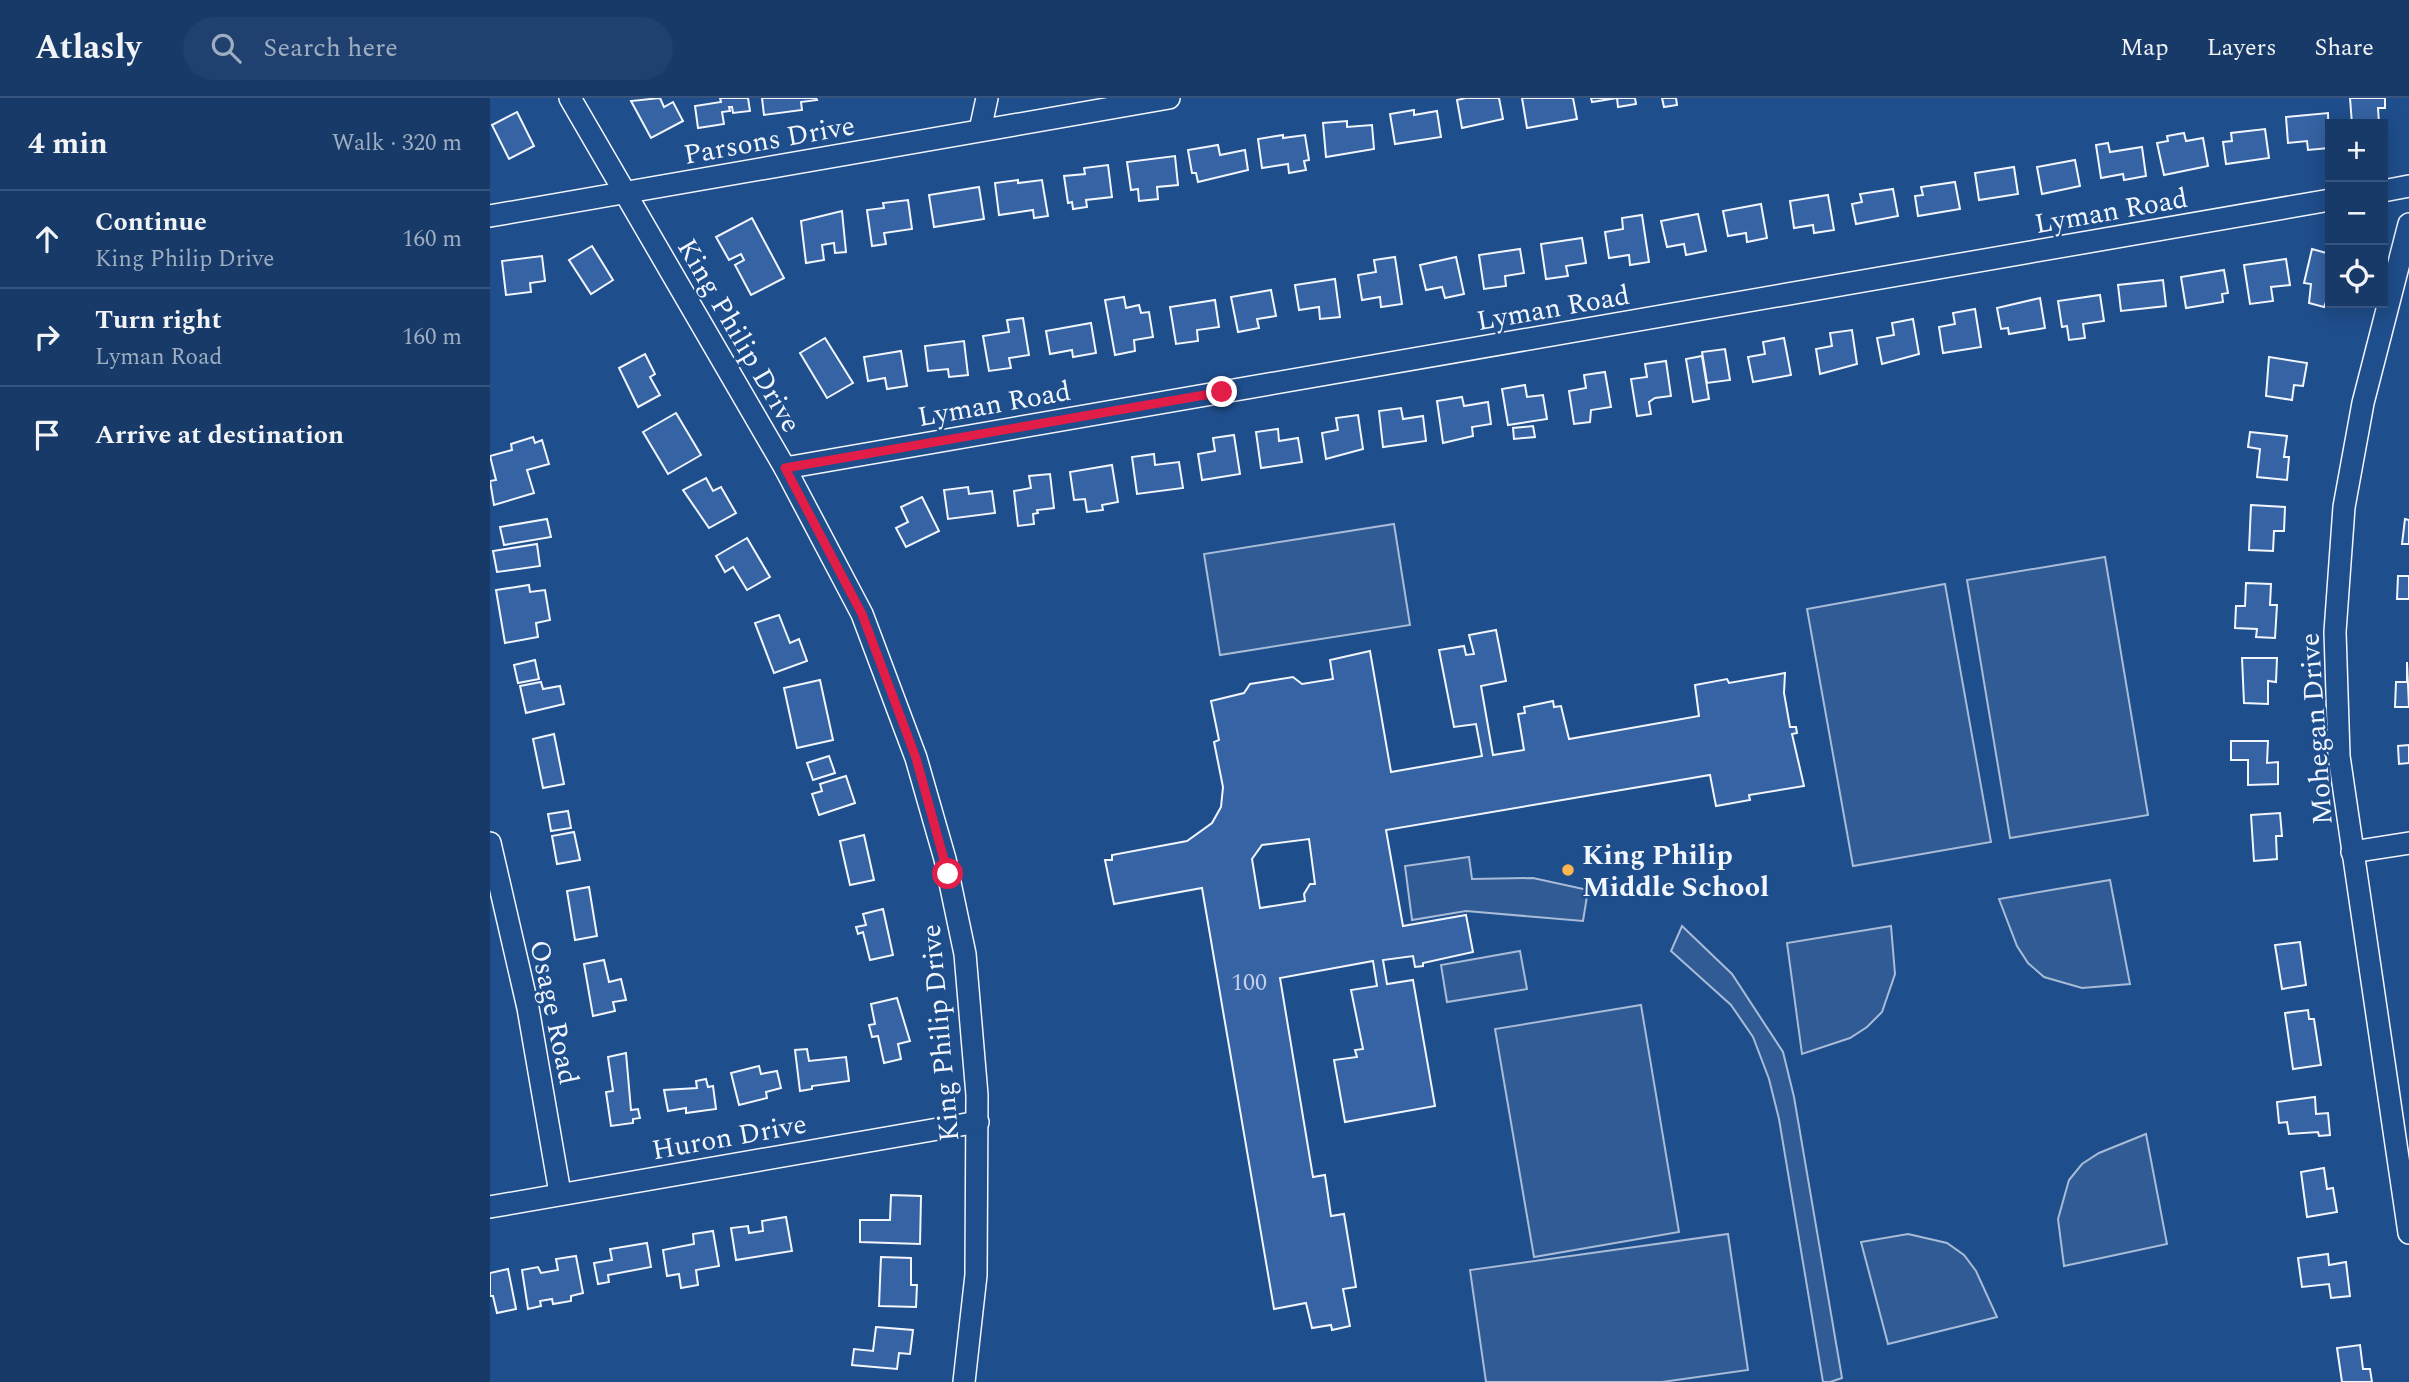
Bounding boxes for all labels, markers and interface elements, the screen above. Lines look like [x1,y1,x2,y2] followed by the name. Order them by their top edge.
[183,17,673,80] search box
[35,23,141,73] text: Atlasly
[263,28,398,68] text: Search here
[207,29,245,67] icon: search
[2120,30,2169,66] text: Map
[2207,30,2277,66] text: Layers
[2315,30,2374,66] text: Share
[680,104,858,177] street label: Parsons Drive
[2325,119,2388,308] map controls
[2325,119,2388,182] button: +
[28,121,108,167] text: 4 min
[332,126,462,161] text: Walk · 320 m
[2031,177,2191,246] street label: Lyman Road
[2325,182,2388,245] button: −
[95,202,207,242] text: Continue
[28,220,66,258] icon: ahead
[402,222,462,257] text: 160 m
[666,230,812,441] street label: King Philip Drive
[95,242,274,277] text: King Philip Drive
[2325,245,2388,308] button: locate
[1473,274,1633,343] street label: Lyman Road
[95,300,222,340] text: Turn right
[28,318,66,356] icon: right
[402,320,462,355] text: 160 m
[95,340,222,375] text: Lyman Road
[914,370,1074,439] street label: Lyman Road
[1206,376,1237,407] route end
[95,415,344,455] text: Arrive at destination
[28,416,66,454] icon: arrive
[2288,631,2345,826] street label: Mohegan Drive
[1582,834,1769,909] place label: King Philip Middle School
[932,858,963,889] route start
[1560,862,1576,878] marker: King Philip Middle School
[910,922,971,1143] street label: King Philip Drive
[517,936,590,1089] street label: Osage Road
[1231,965,1267,1001] house number: 100
[648,1103,810,1172] street label: Huron Drive

